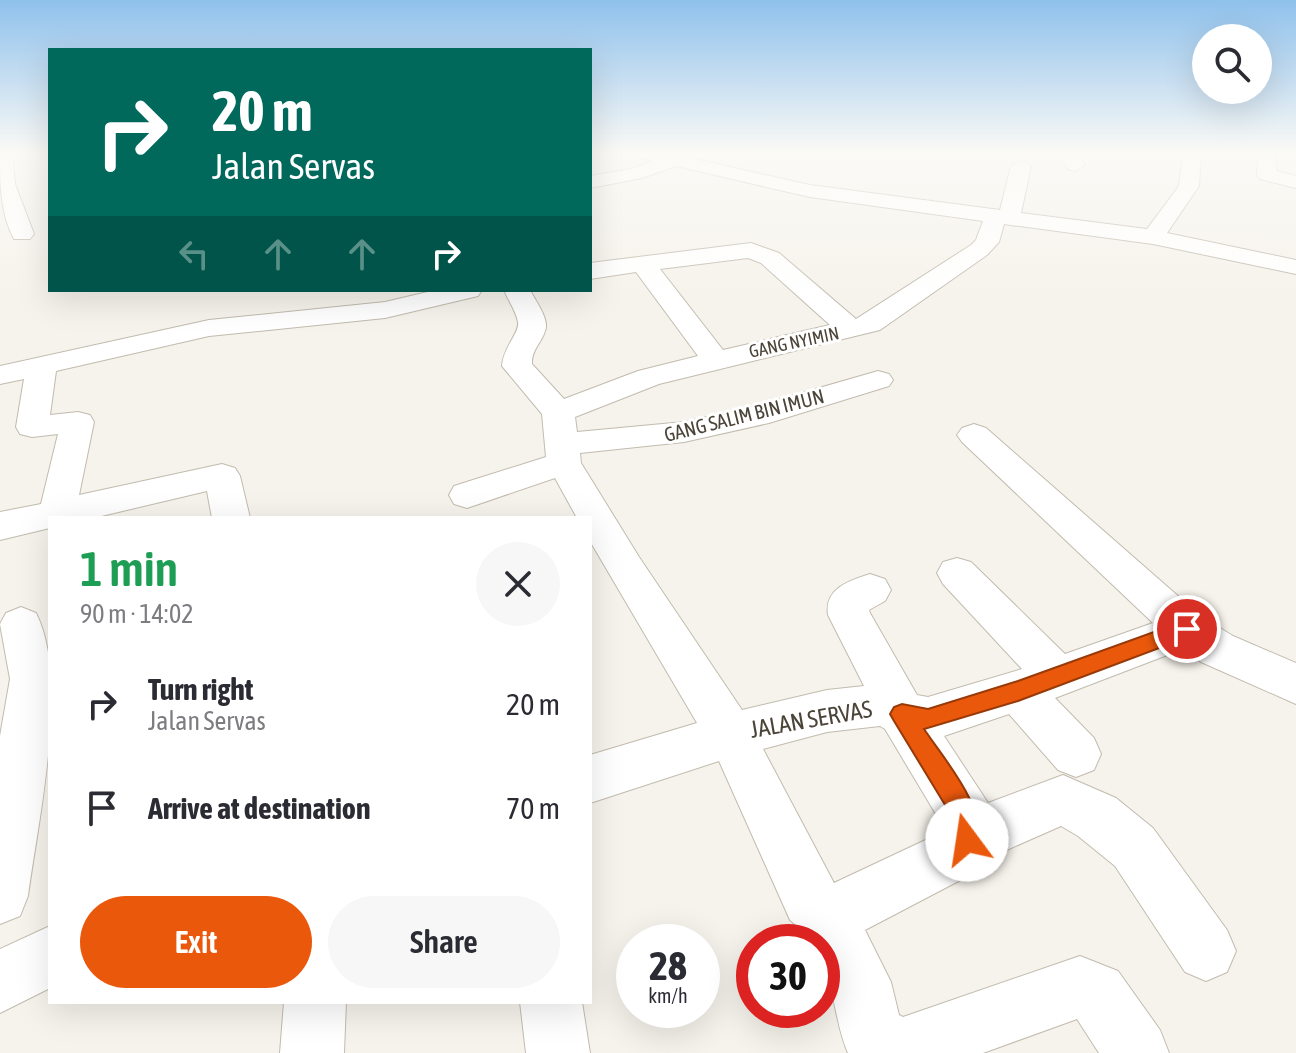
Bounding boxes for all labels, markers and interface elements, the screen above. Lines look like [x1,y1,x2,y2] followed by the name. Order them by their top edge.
[1192,24,1272,104] map controls
[1192,24,1272,104] button: search
[212,79,313,143] text: 20 m
[80,80,184,184] icon: right
[212,145,375,187] text: Jalan Servas
[172,232,216,276] icon: left
[256,232,300,276] icon: ahead
[340,232,384,276] icon: ahead
[424,232,468,276] icon: right
[747,322,841,362] street label: GANG NYIMIN
[662,384,826,446] street label: GANG SALIM BIN IMUN
[80,541,178,596] text: 1 min
[476,542,560,626] button: close
[1153,595,1221,663] pin
[80,599,193,629] text: 90 m · 14:02
[1165,607,1209,651] icon: arrive
[148,672,254,706] text: Turn right
[80,682,124,726] icon: right
[506,687,560,721] text: 20 m
[748,695,874,743] street label: JALAN SERVAS
[148,706,266,736] text: Jalan Servas
[80,786,124,830] icon: arrive
[148,791,370,825] text: Arrive at destination
[506,791,560,825] text: 70 m
[925,798,1009,882] position arrow
[80,896,312,988] button: Exit
[328,896,560,988] button: Share
[736,924,840,1028] speed limit sign: 30
[649,943,687,988] text: 28
[648,984,688,1007] text: km/h

